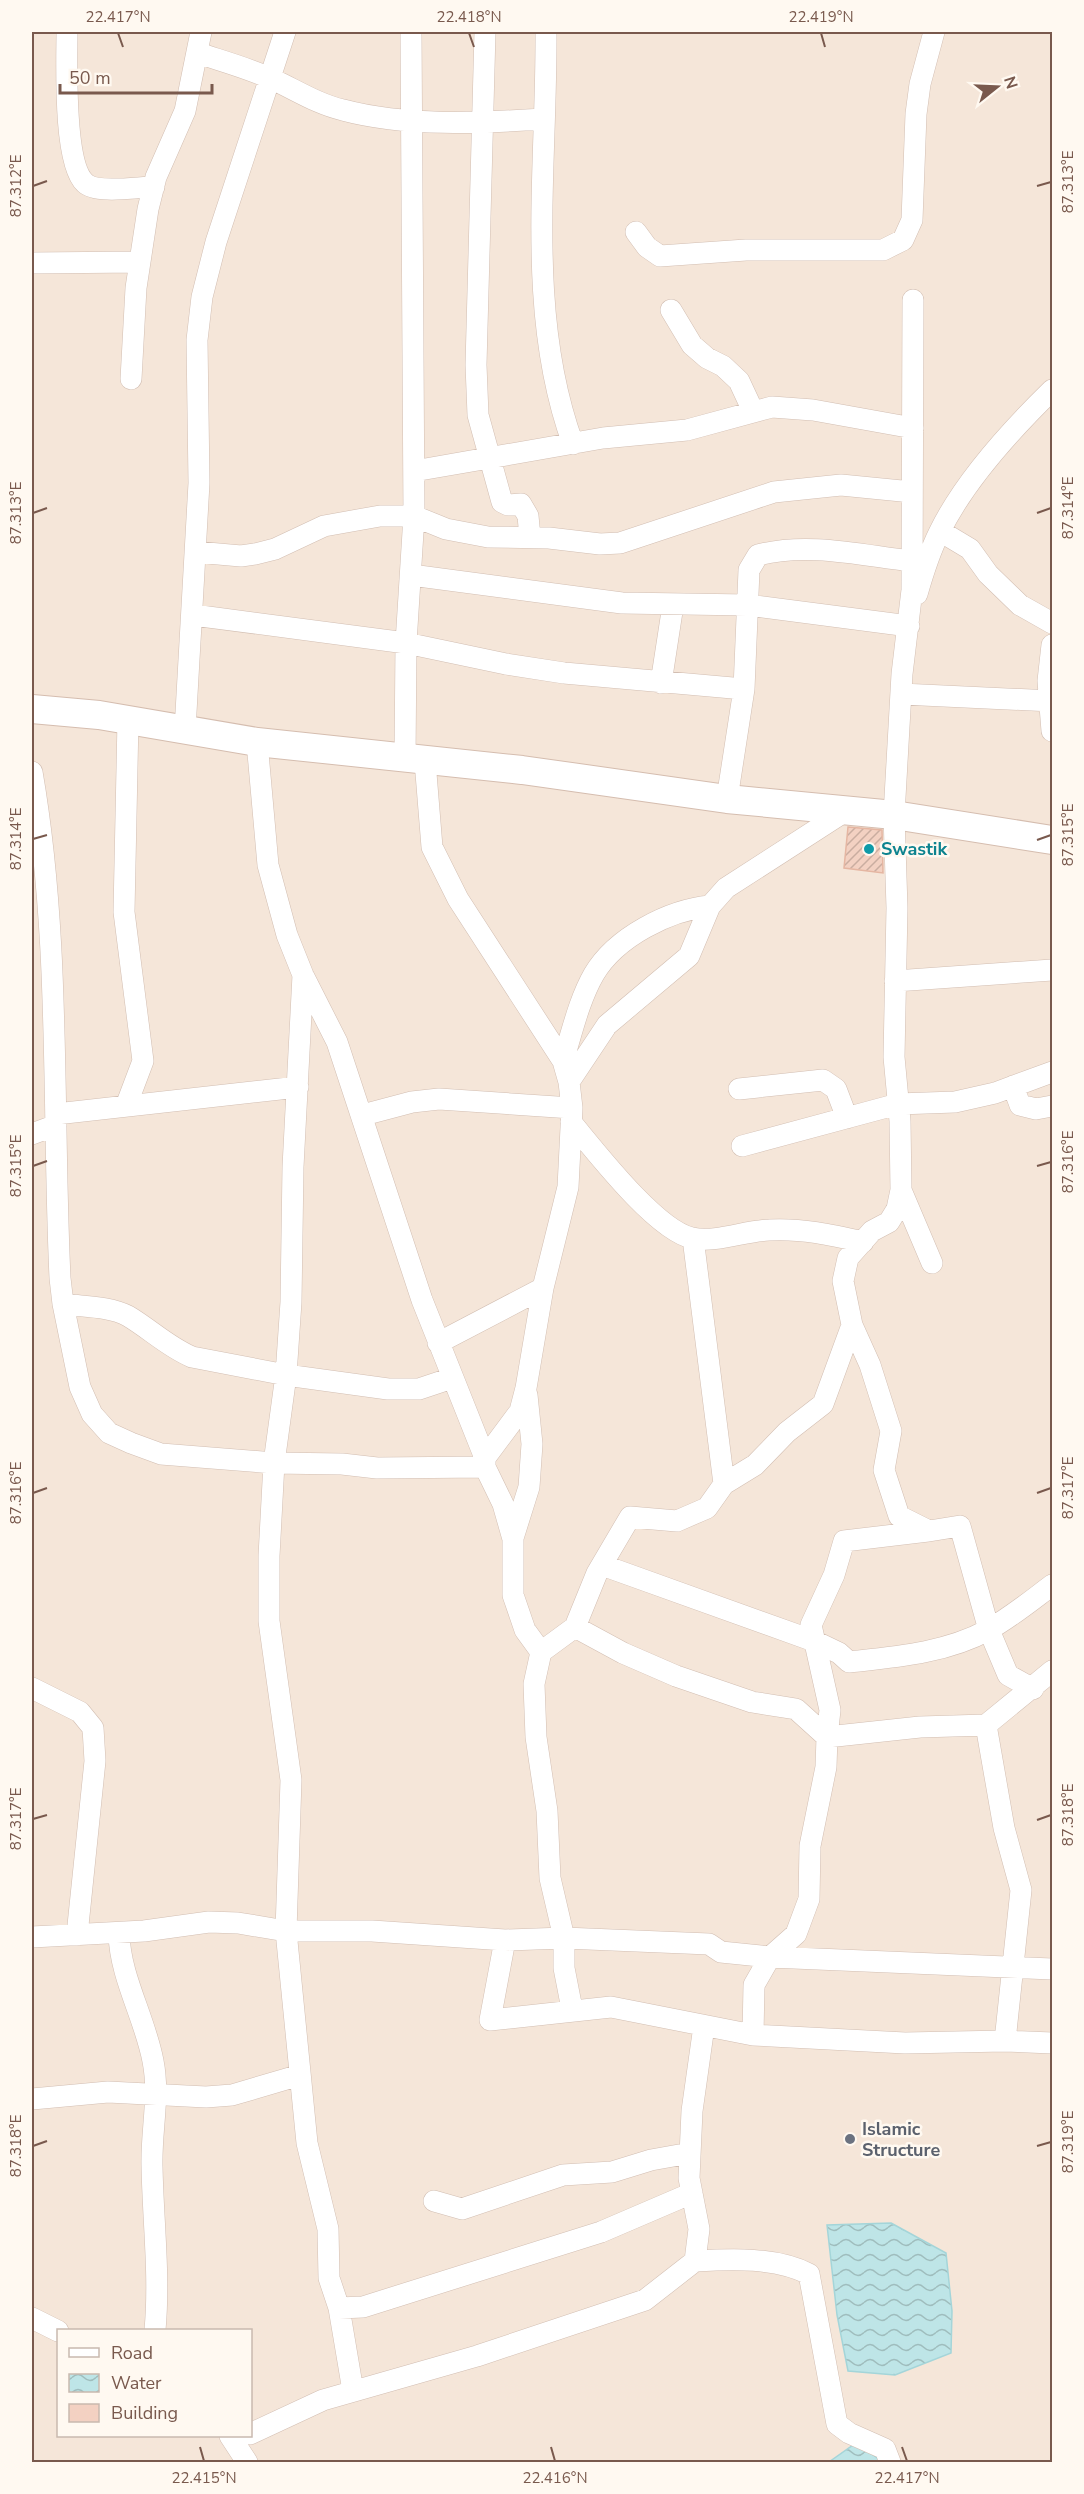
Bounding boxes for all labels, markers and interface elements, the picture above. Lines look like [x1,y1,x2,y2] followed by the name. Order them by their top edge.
[85,7,151,27] text: 22.417°N
[436,7,502,27] text: 22.418°N
[788,7,854,27] text: 22.419°N
[60,57,212,95] scale bar
[967,57,1027,117] north arrow
[69,66,111,90] text: 50 m
[998,74,1023,92] text: N
[1058,151,1078,213] text: 87.313°E
[6,155,26,217] text: 87.312°E
[1058,477,1078,539] text: 87.314°E
[6,482,26,544] text: 87.313°E
[1058,804,1078,866] text: 87.315°E
[6,808,26,870] text: 87.314°E
[881,837,947,861] place label: Swastik
[862,842,876,856] marker: Swastik
[1058,1131,1078,1193] text: 87.316°E
[6,1135,26,1197] text: 87.315°E
[1058,1457,1078,1519] text: 87.317°E
[6,1462,26,1524] text: 87.316°E
[1058,1784,1078,1846] text: 87.318°E
[6,1788,26,1850] text: 87.317°E
[1058,2111,1078,2173] text: 87.319°E
[6,2115,26,2177] text: 87.318°E
[862,2117,940,2162] place label: Islamic Structure
[843,2132,857,2146] marker: Islamic Structure
[57,2329,252,2437] legend
[111,2341,153,2365] text: Road
[111,2371,162,2395] text: Water
[111,2401,178,2425] text: Building
[171,2468,237,2488] text: 22.415°N
[522,2468,588,2488] text: 22.416°N
[874,2468,940,2488] text: 22.417°N

